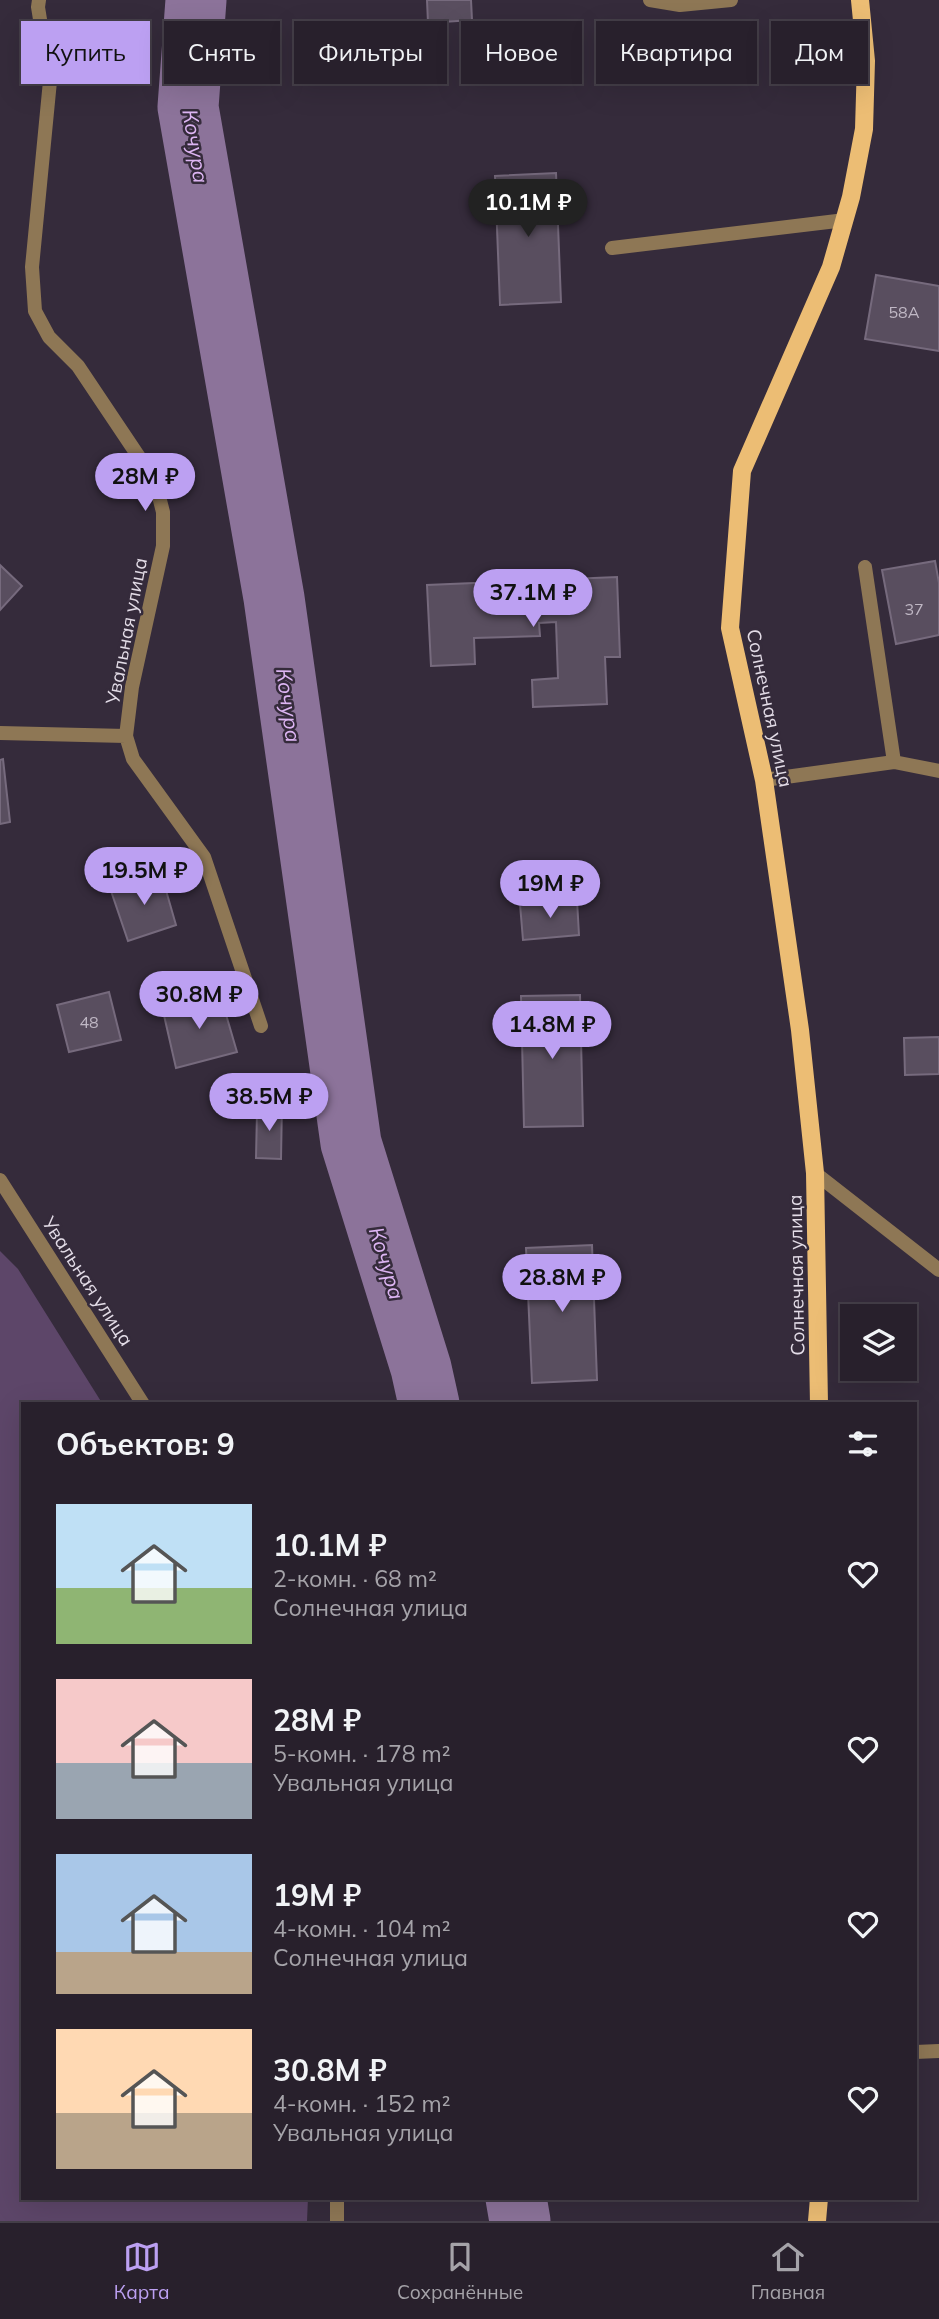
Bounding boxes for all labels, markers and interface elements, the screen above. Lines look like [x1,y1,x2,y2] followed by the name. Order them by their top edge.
[21,21,150,84] chip: Купить
[164,21,280,84] chip: Снять
[294,21,447,84] chip: Фильтры
[461,21,582,84] chip: Новое
[596,21,757,84] chip: Квартира
[771,21,868,84] chip: Дом
[177,107,215,185] water label: Кочура
[463,180,593,239] pin: 10.1M ₽
[484,187,572,216] text: 10.1M ₽
[889,302,920,322] house number: 58А
[96,454,194,513] pin: 28M ₽
[111,461,179,490] text: 28M ₽
[100,556,152,707] street label: Увальная улица
[468,570,598,629] pin: 37.1M ₽
[489,577,577,606] text: 37.1M ₽
[904,599,924,619] house number: 37
[742,627,798,789] street label: Солнечная улица
[271,666,307,744] water label: Кочура
[79,848,209,907] pin: 19.5M ₽
[100,855,188,884] text: 19.5M ₽
[501,860,599,920] pin: 19M ₽
[516,868,584,897] text: 19M ₽
[134,972,264,1031] pin: 30.8M ₽
[155,979,243,1008] text: 30.8M ₽
[487,1002,617,1061] pin: 14.8M ₽
[508,1009,596,1038] text: 14.8M ₽
[79,1012,99,1032] house number: 48
[204,1074,334,1133] pin: 38.5M ₽
[225,1081,313,1110] text: 38.5M ₽
[783,1194,809,1356] street label: Солнечная улица
[37,1211,139,1350] street label: Увальная улица
[364,1223,410,1303] water label: Кочура
[497,1254,627,1314] pin: 28.8M ₽
[518,1262,606,1291] text: 28.8M ₽
[840,1304,917,1381] map controls
[840,1304,917,1381] button: layers
[56,1425,235,1463] text: Объектов: 9
[844,1425,882,1463] icon: filters
[273,1526,387,1564] text: 10.1M ₽
[112,1532,196,1616] icon: home
[844,1555,882,1593] icon: heart
[273,1564,437,1593] text: 2-комн. · 68 m²
[273,1593,468,1622] text: Солнечная улица
[273,1701,361,1739] text: 28M ₽
[112,1707,196,1791] icon: home
[844,1730,882,1768] icon: heart
[273,1739,451,1768] text: 5-комн. · 178 m²
[273,1768,454,1797] text: Увальная улица
[273,1876,361,1914] text: 19M ₽
[112,1882,196,1966] icon: home
[844,1905,882,1943] icon: heart
[273,1914,451,1943] text: 4-комн. · 104 m²
[273,1943,468,1972] text: Солнечная улица
[273,2051,387,2089] text: 30.8M ₽
[112,2057,196,2141] icon: home
[844,2080,882,2118] icon: heart
[273,2089,451,2118] text: 4-комн. · 152 m²
[273,2118,454,2147] text: Увальная улица
[114,2238,170,2304] tab: Карта
[397,2238,523,2304] tab: Сохранённые
[751,2238,825,2304] tab: Главная

